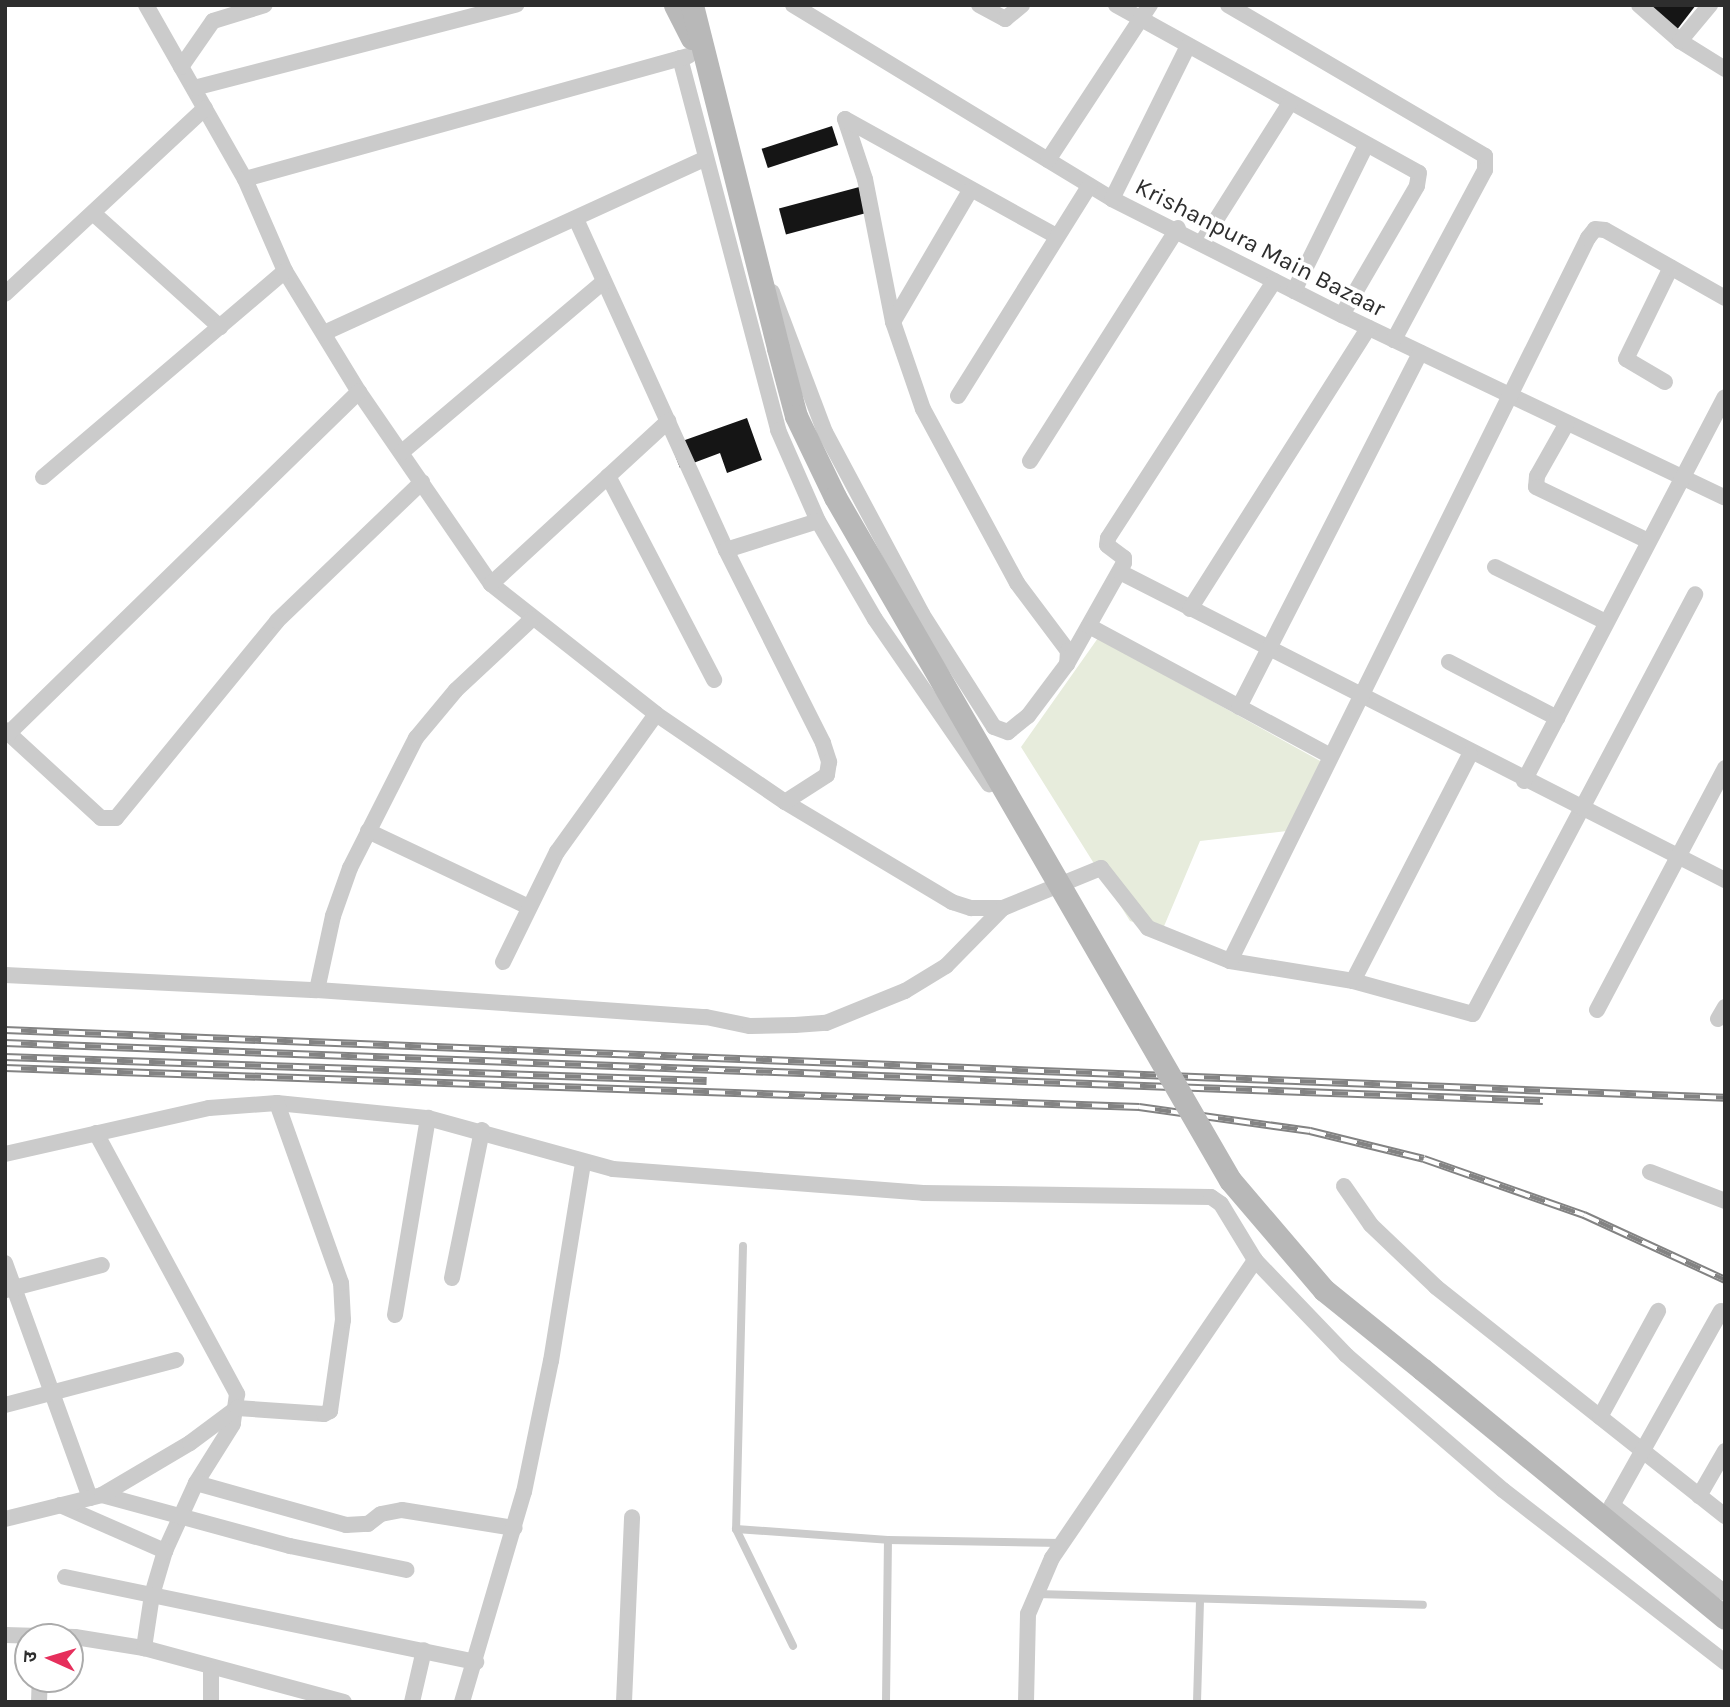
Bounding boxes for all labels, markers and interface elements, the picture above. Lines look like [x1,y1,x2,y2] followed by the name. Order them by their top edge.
[1130,172,1390,324] street label: Krishanpura Main Bazaar
[14,1623,84,1693] north arrow
[19,1650,41,1663] text: उ

